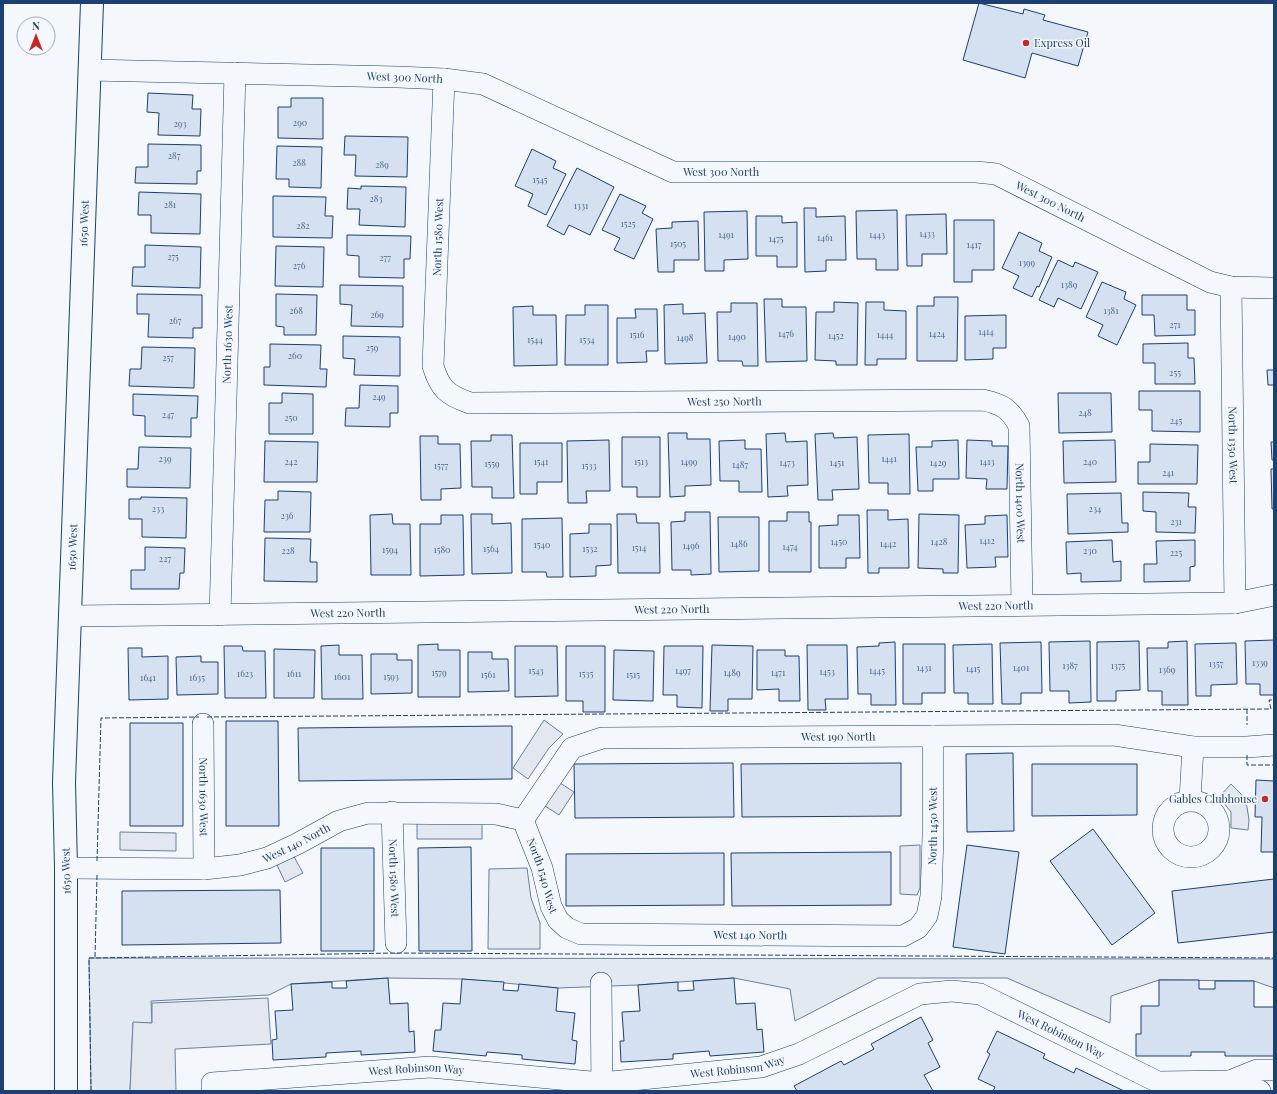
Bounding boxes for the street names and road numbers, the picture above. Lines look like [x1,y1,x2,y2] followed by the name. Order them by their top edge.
[366,68,444,86] street label: West 300 North
[682,164,760,179] street label: West 300 North
[1013,177,1089,225] street label: West 300 North
[429,197,446,276] street label: North 1580 West
[75,200,92,247] street label: 1650 West
[218,304,236,384] street label: North 1630 West
[686,393,762,409] street label: West 250 North
[1226,406,1241,484] street label: North 1350 West
[1013,463,1029,543] street label: North 1400 West
[64,523,80,571] street label: 1650 West
[957,597,1034,613] street label: West 220 North
[633,601,710,617] street label: West 220 North
[309,604,386,620] street label: West 220 North
[800,728,876,744] street label: West 190 North
[196,757,212,837] street label: North 1630 West
[924,787,940,865] street label: North 1450 West
[259,819,333,866] street label: West 140 North
[524,836,562,916] street label: North 1540 West
[386,838,403,918] street label: North 1580 West
[58,847,73,895] street label: 1650 West
[712,927,788,942] street label: West 140 North
[1014,1005,1108,1062] street label: West Robinson Way
[689,1051,787,1081] street label: West Robinson Way
[367,1059,465,1079] street label: West Robinson Way

